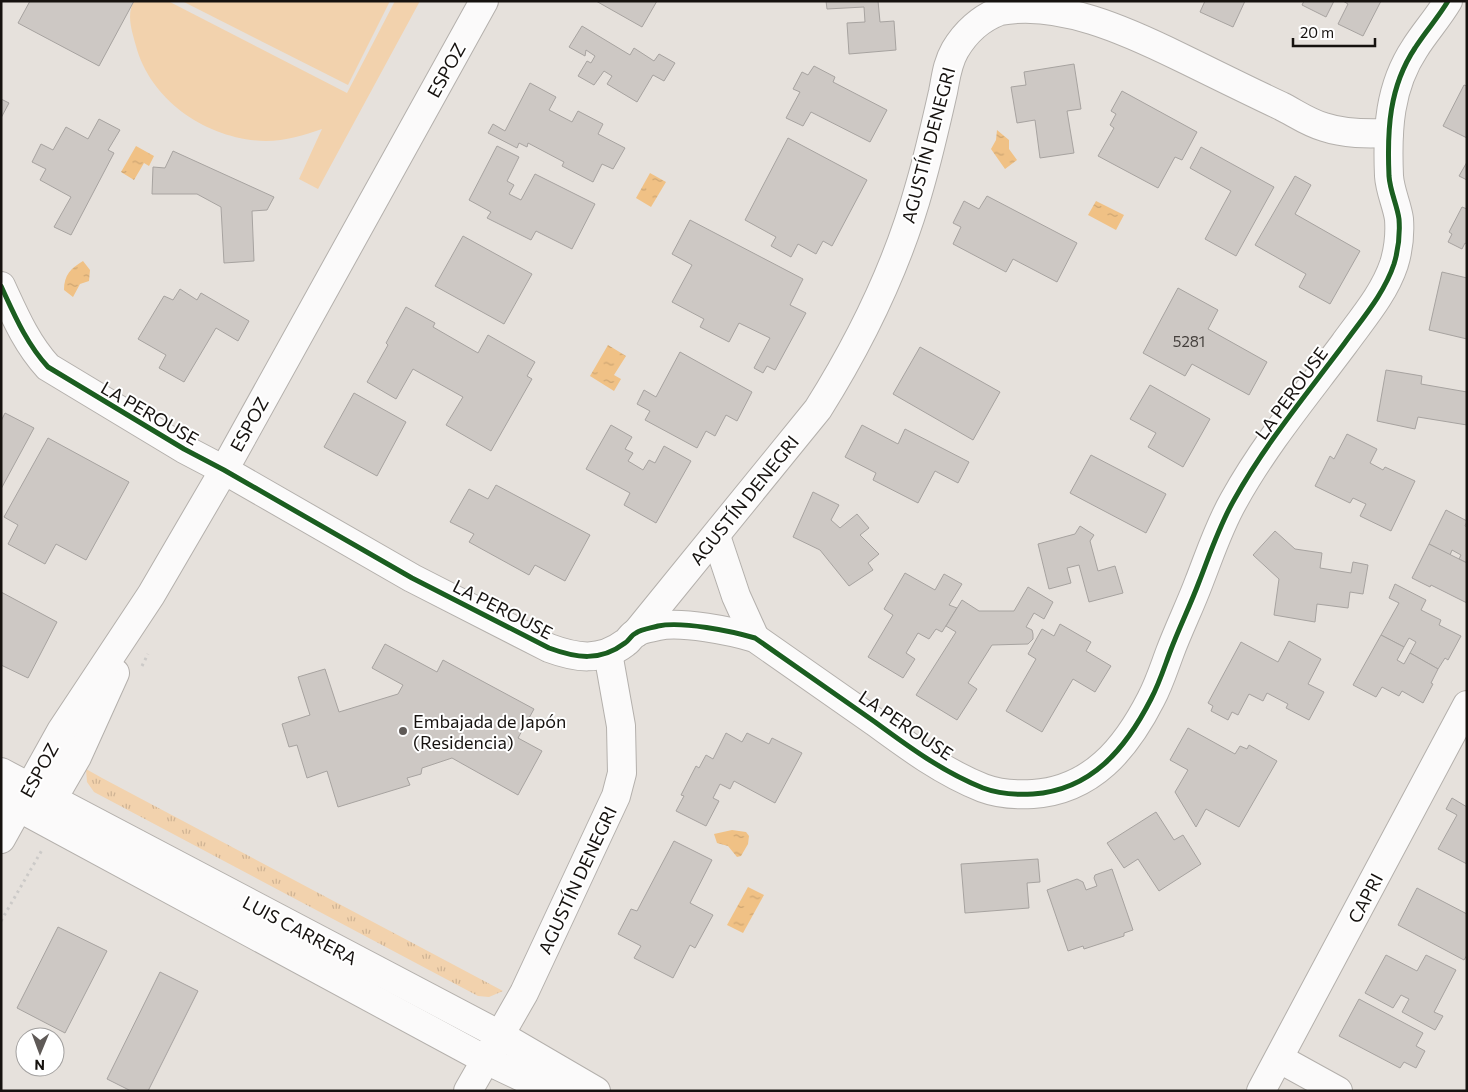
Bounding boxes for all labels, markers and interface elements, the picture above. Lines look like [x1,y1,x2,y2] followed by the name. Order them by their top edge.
[1293,15,1376,47] scale bar
[1300,23,1334,41] text: 20 m
[422,39,470,101] street label: ESPOZ
[897,65,959,225] street label: AGUSTÍN DENEGRI
[1173,332,1205,350] house number: 5281
[1250,342,1332,444] street label: LA PEROUSE
[97,376,203,450] street label: LA PEROUSE
[225,393,273,455] street label: ESPOZ
[685,431,803,569] street label: AGUSTÍN DENEGRI
[449,574,557,644] street label: LA PEROUSE
[855,685,957,765] street label: LA PEROUSE
[413,710,566,753] place label: Embajada de Japón (Residencia)
[397,725,409,737] marker: Embajada de Japón (Residencia)
[15,739,63,801] street label: ESPOZ
[533,803,621,957] street label: AGUSTÍN DENEGRI
[1343,869,1387,927] street label: CAPRI
[239,891,361,969] street label: LUIS CARRERA
[15,1027,65,1077] north arrow
[34,1057,45,1074] text: N

